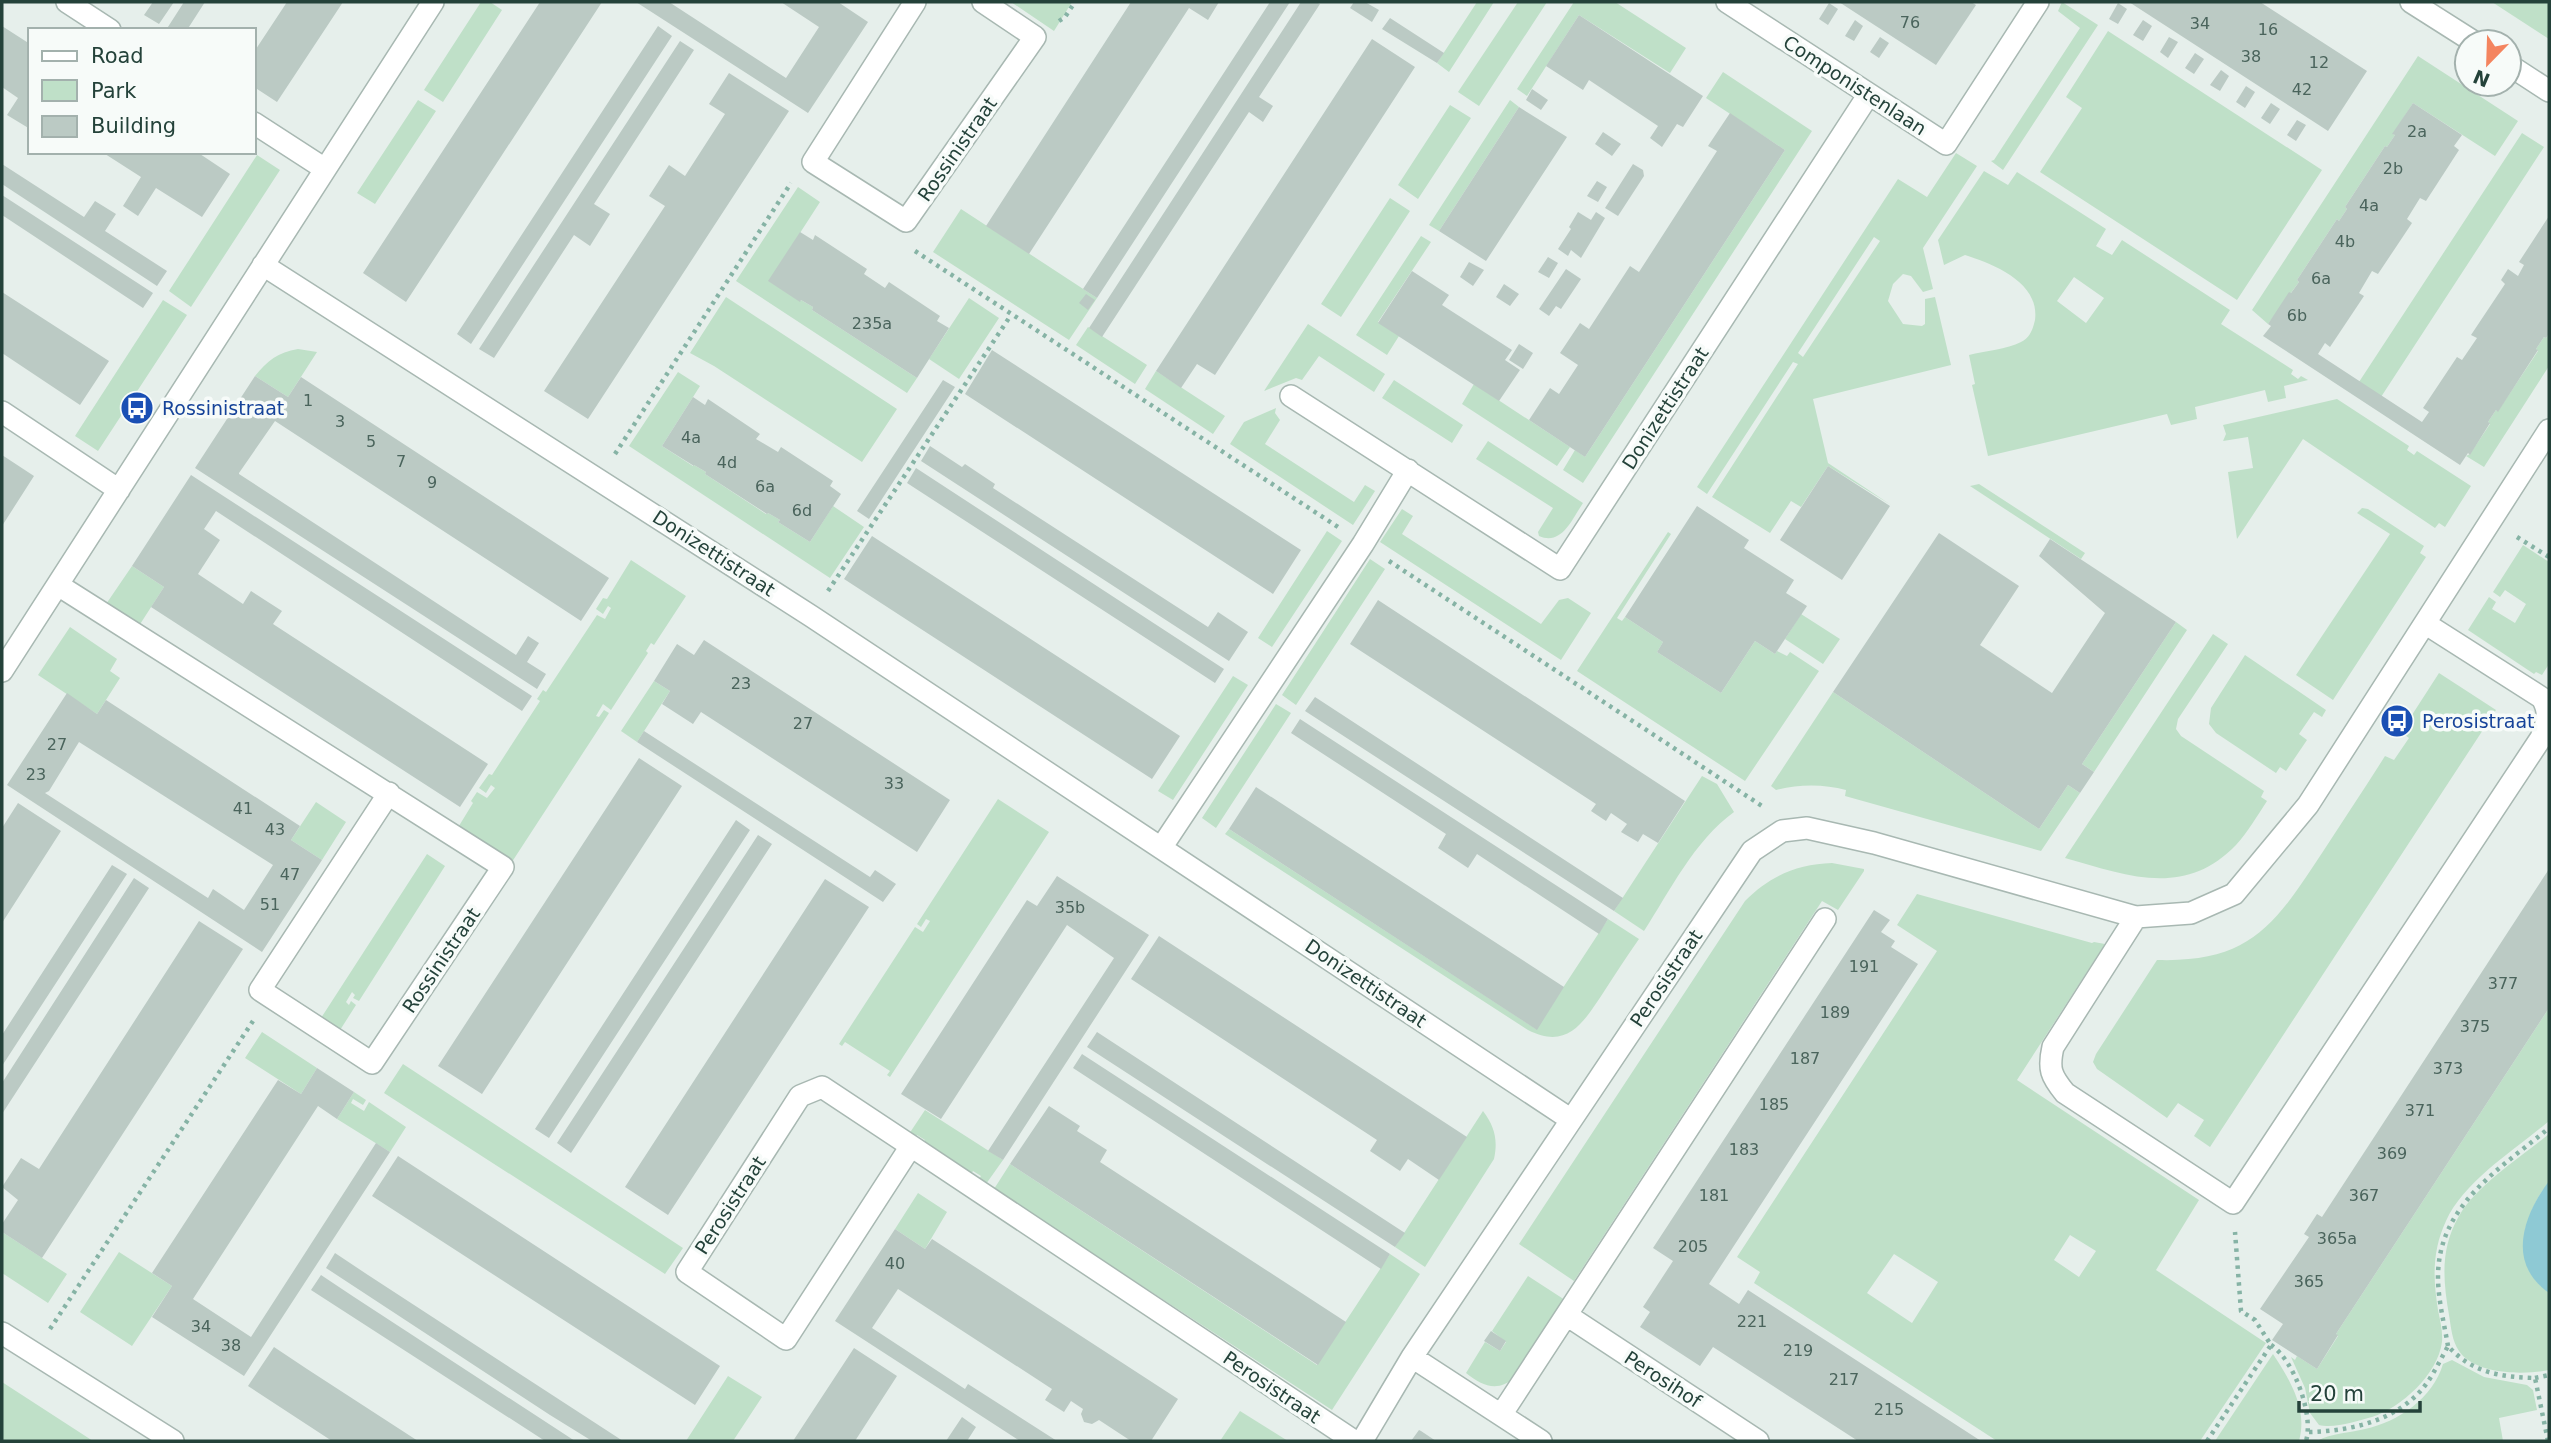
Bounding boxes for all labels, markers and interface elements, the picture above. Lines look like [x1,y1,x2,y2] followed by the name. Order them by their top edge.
[1900,13,1920,32] house number: 76
[2190,14,2210,33] house number: 34
[2258,20,2278,39] house number: 16
[28,28,256,154] legend
[2453,28,2523,98] north arrow
[1779,31,1931,139] street label: Componistenlaan
[91,44,144,68] text: Road
[2241,47,2261,66] house number: 38
[2309,53,2329,72] house number: 12
[2470,65,2493,92] text: N
[91,79,137,103] text: Park
[2292,80,2312,99] house number: 42
[913,93,1001,205] street label: Rossinistraat
[91,114,176,138] text: Building
[2407,122,2427,141] house number: 2a
[2383,159,2403,178] house number: 2b
[2359,196,2379,215] house number: 4a
[2335,232,2355,251] house number: 4b
[2311,269,2331,288] house number: 6a
[2287,306,2307,325] house number: 6b
[852,314,892,333] house number: 235a
[1617,343,1713,473] street label: Donizettistraat
[118,389,156,427] bus stop icon: Rossinistraat
[303,391,313,410] house number: 1
[162,397,284,419] place label: Rossinistraat
[335,412,345,431] house number: 3
[681,428,701,447] house number: 4a
[366,432,376,451] house number: 5
[396,452,406,471] house number: 7
[717,453,737,472] house number: 4d
[427,473,437,492] house number: 9
[755,477,775,496] house number: 6a
[792,501,812,520] house number: 6d
[649,505,779,601] street label: Donizettistraat
[731,674,751,693] house number: 23
[2378,702,2416,740] bus stop icon: Perosistraat
[2422,710,2535,732] place label: Perosistraat
[793,714,813,733] house number: 27
[47,735,67,754] house number: 27
[26,765,46,784] house number: 23
[884,774,904,793] house number: 33
[233,799,253,818] house number: 41
[265,820,285,839] house number: 43
[280,865,300,884] house number: 47
[260,895,280,914] house number: 51
[1055,898,1085,917] house number: 35b
[398,903,484,1017] street label: Rossinistraat
[1625,925,1707,1031] street label: Perosistraat
[1301,934,1431,1032] street label: Donizettistraat
[1849,957,1879,976] house number: 191
[2488,974,2518,993] house number: 377
[1820,1003,1850,1022] house number: 189
[2460,1017,2490,1036] house number: 375
[1790,1049,1820,1068] house number: 187
[2433,1059,2463,1078] house number: 373
[1759,1095,1789,1114] house number: 185
[2405,1101,2435,1120] house number: 371
[1729,1140,1759,1159] house number: 183
[2377,1144,2407,1163] house number: 369
[690,1152,770,1258] street label: Perosistraat
[1699,1186,1729,1205] house number: 181
[2349,1186,2379,1205] house number: 367
[2317,1229,2357,1248] house number: 365a
[1678,1237,1708,1256] house number: 205
[885,1254,905,1273] house number: 40
[2294,1272,2324,1291] house number: 365
[1737,1312,1767,1331] house number: 221
[191,1317,211,1336] house number: 34
[221,1336,241,1355] house number: 38
[1783,1341,1813,1360] house number: 219
[1219,1346,1325,1428] street label: Perosistraat
[1621,1346,1707,1413] street label: Perosihof
[1829,1370,1859,1389] house number: 217
[2299,1370,2420,1414] scale bar
[2310,1382,2364,1406] text: 20 m
[1874,1400,1904,1419] house number: 215

